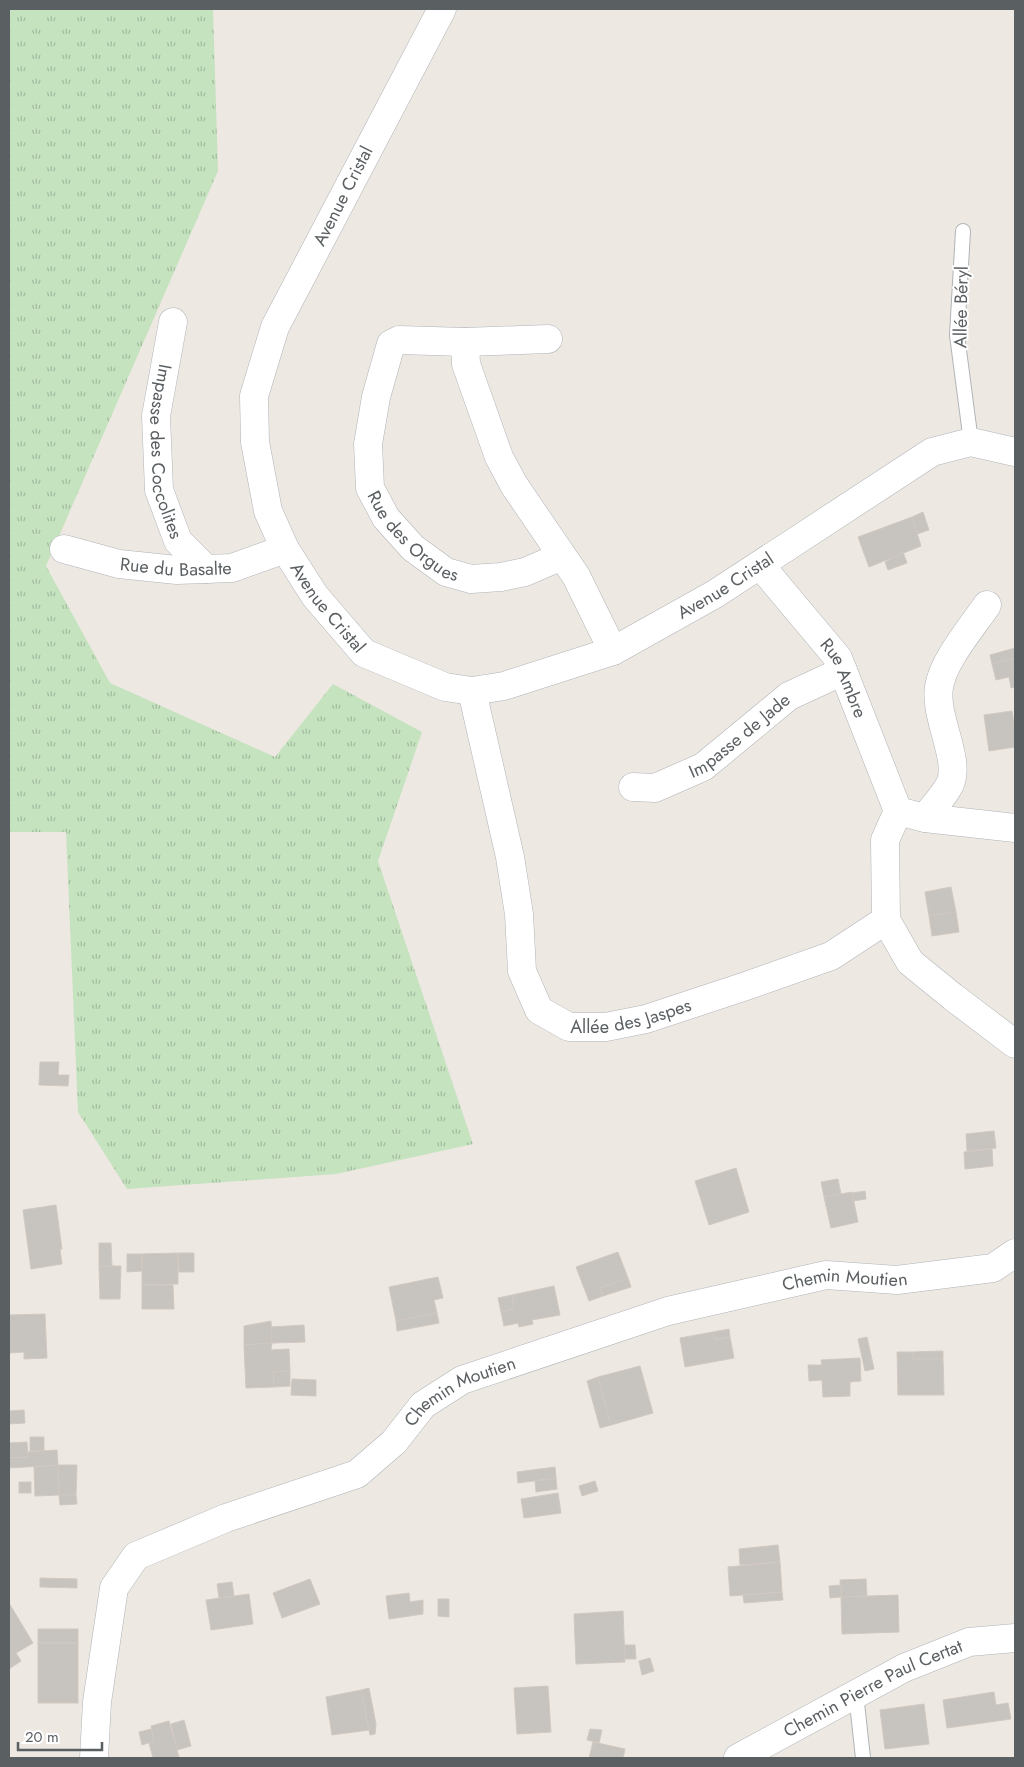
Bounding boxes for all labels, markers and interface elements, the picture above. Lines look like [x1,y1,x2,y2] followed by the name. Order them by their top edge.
[307,142,379,250] street label: Avenue Cristal
[947,266,975,348] street label: Allée Béryl
[143,362,189,543] street label: Impasse des Coccolites
[361,486,461,588] street label: Rue des Orgues
[672,546,779,626] street label: Avenue Cristal
[119,551,232,583] street label: Rue du Basalte
[284,557,372,659] street label: Avenue Cristal
[814,633,873,722] street label: Rue Ambre
[685,687,796,785] street label: Impasse de Jade
[570,992,695,1040] street label: Allée des Jaspes
[779,1262,909,1298] street label: Chemin Moutien
[398,1350,519,1432] street label: Chemin Moutien
[779,1633,967,1744] street label: Chemin Pierre Paul Certat
[18,1720,101,1752] scale bar
[25,1726,59,1748] text: 20 m

